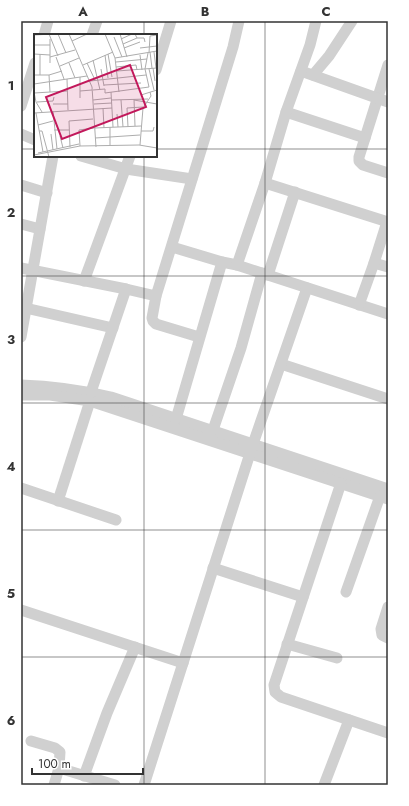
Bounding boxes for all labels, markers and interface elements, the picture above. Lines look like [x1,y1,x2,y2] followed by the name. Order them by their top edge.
[77,2,88,21] text: A
[201,2,210,21] text: B
[321,2,331,21] text: C
[34,34,157,157] inset map
[8,76,14,95] text: 1
[7,203,15,222] text: 2
[7,330,15,349] text: 3
[6,457,16,476] text: 4
[7,584,15,603] text: 5
[7,711,16,730] text: 6
[32,750,143,776] scale bar
[38,755,71,773] text: 100 m

